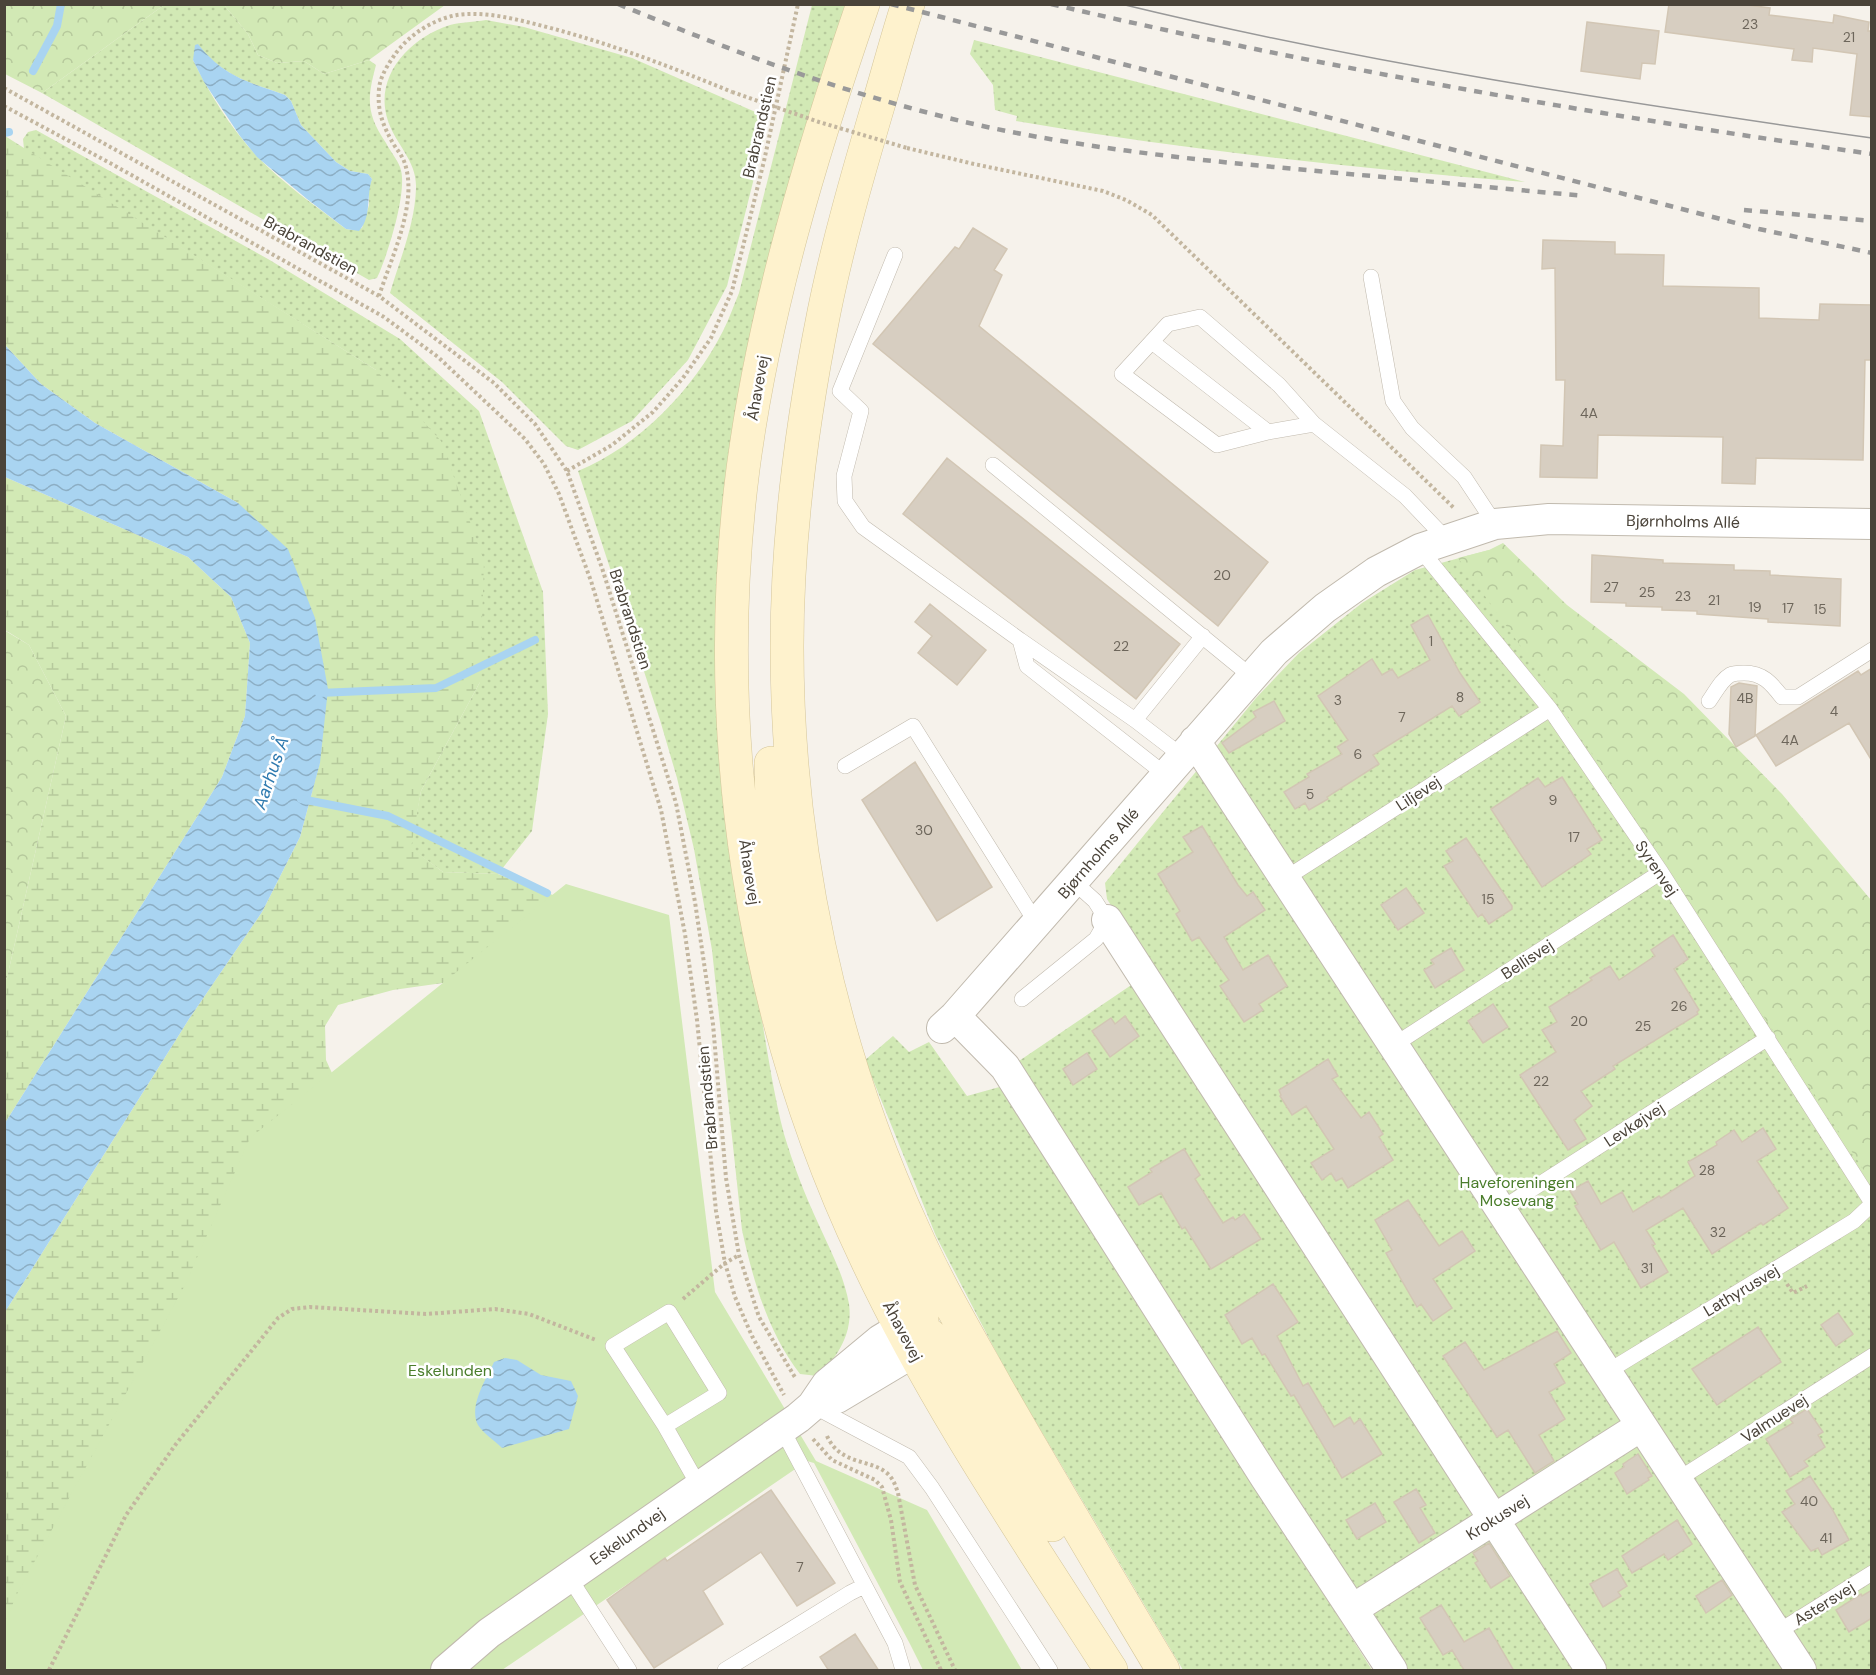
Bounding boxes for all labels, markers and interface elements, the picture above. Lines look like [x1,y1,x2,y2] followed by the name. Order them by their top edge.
[1742,15,1758,33] house number: 23
[1843,28,1855,46] house number: 21
[738,74,781,180] street label: Brabrandstien
[260,211,361,280] street label: Brabrandstien
[741,354,774,422] street label: Åhavevej
[1580,404,1598,422] house number: 4A
[1626,510,1740,533] street label: Bjørnholms Allé
[604,566,657,672] street label: Brabrandstien
[1213,566,1231,584] house number: 20
[1603,578,1619,596] house number: 27
[1639,583,1655,601] house number: 25
[1675,587,1691,605] house number: 23
[1708,591,1720,609] house number: 21
[1748,598,1762,616] house number: 19
[1782,599,1794,617] house number: 17
[1814,600,1826,618] house number: 15
[1429,632,1433,650] house number: 1
[1113,637,1129,655] house number: 22
[1456,688,1464,706] house number: 8
[1737,689,1753,707] house number: 4B
[1334,691,1342,709] house number: 3
[1830,702,1839,720] house number: 4
[1398,708,1406,726] house number: 7
[1781,731,1799,749] house number: 4A
[247,733,295,814] water label: Aarhus Å
[1354,745,1362,763] house number: 6
[1392,771,1445,816] street label: Liljevej
[1306,785,1314,803] house number: 5
[1549,791,1558,809] house number: 9
[1053,803,1144,903] street label: Bjørnholms Allé
[915,821,933,839] house number: 30
[1568,828,1580,846] house number: 17
[1630,836,1683,900] street label: Syrenvej
[734,838,765,906] street label: Åhavevej
[1482,890,1494,908] house number: 15
[1497,935,1557,984] street label: Bellisvej
[1671,997,1687,1015] house number: 26
[1570,1012,1588,1030] house number: 20
[1635,1017,1651,1035] house number: 25
[692,1045,722,1151] street label: Brabrandstien
[1533,1072,1549,1090] house number: 22
[1600,1097,1668,1152] street label: Levkøjvej
[1699,1161,1715,1179] house number: 28
[1460,1172,1574,1211] park label: Haveforeningen Mosevang
[1710,1223,1726,1241] house number: 32
[1641,1259,1653,1277] house number: 31
[1700,1260,1783,1321] street label: Lathyrusvej
[878,1297,927,1365] street label: Åhavevej
[408,1360,492,1381] park label: Eskelunden
[1737,1389,1812,1448] street label: Valmuevej
[1462,1490,1533,1545] street label: Krokusvej
[1800,1492,1818,1510] house number: 40
[586,1503,669,1570] street label: Eskelundvej
[1820,1529,1832,1547] house number: 41
[796,1558,804,1576] house number: 7
[1790,1577,1859,1630] street label: Astersvej

